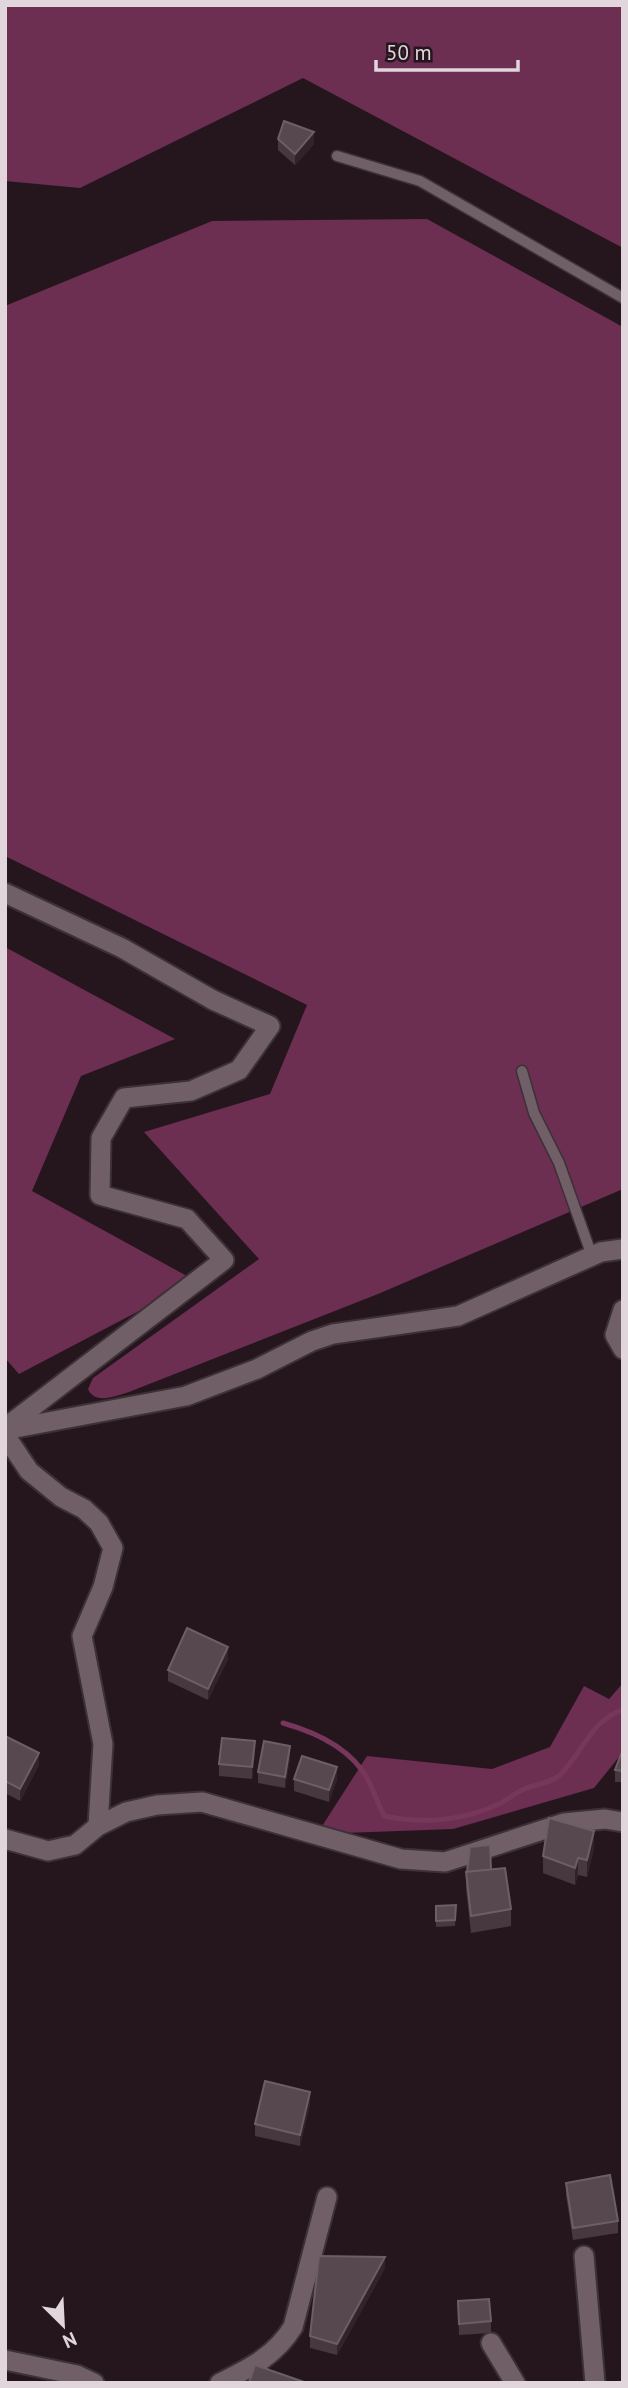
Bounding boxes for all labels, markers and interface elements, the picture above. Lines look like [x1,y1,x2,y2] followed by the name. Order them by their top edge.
[376,28,518,72] scale bar
[386,39,432,66] text: 50 m
[28,2290,98,2360] north arrow
[59,2327,80,2354] text: N

